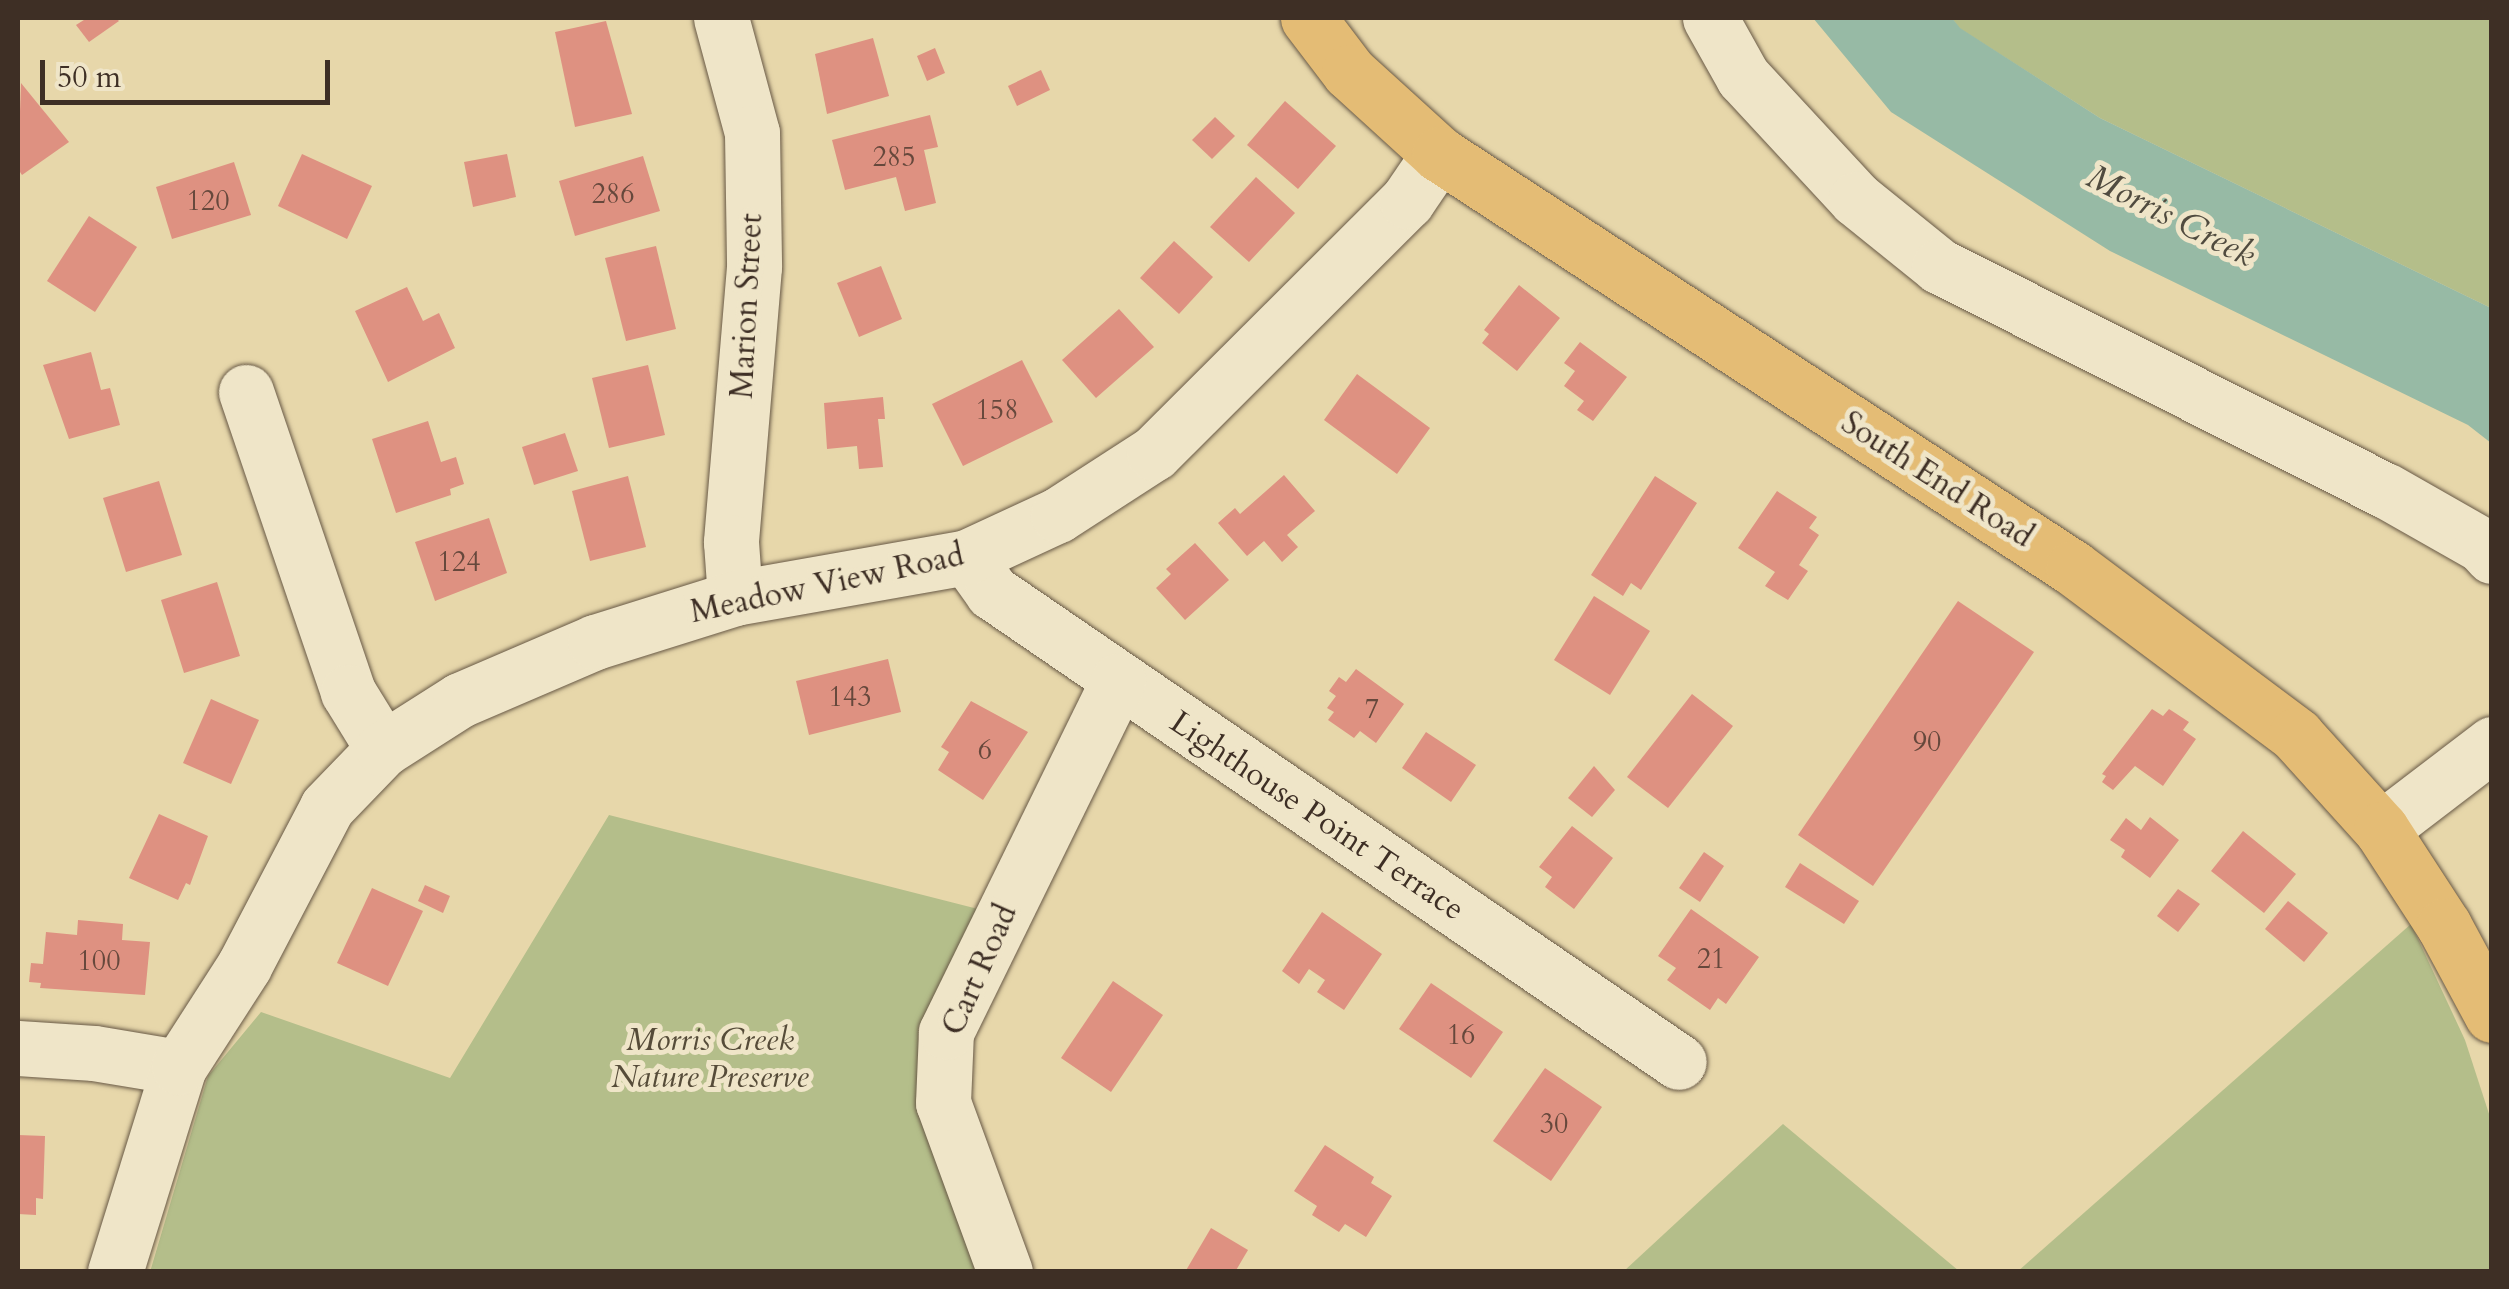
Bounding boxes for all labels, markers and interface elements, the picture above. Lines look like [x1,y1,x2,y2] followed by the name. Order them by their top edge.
[45,40,335,102] scale bar
[57,57,121,98] text: 50 m
[872,140,916,174] house number: 285
[2080,156,2262,276] water label: Morris Creek
[591,177,635,211] house number: 286
[186,184,230,218] house number: 120
[723,212,771,400] street label: Marion Street
[975,393,1019,427] house number: 158
[1834,404,2040,556] street label: South End Road
[687,536,967,632] street label: Meadow View Road
[437,545,481,579] house number: 124
[828,680,872,714] house number: 143
[1365,692,1379,726] house number: 7
[1163,703,1471,929] street label: Lighthouse Point Terrace
[1913,725,1941,759] house number: 90
[978,733,992,767] house number: 6
[934,899,1026,1041] street label: Cart Road
[1697,942,1725,976] house number: 21
[77,944,121,978] house number: 100
[1447,1018,1475,1052] house number: 16
[611,1022,809,1097] park label: Morris Creek Nature Preserve
[1540,1107,1568,1141] house number: 30

